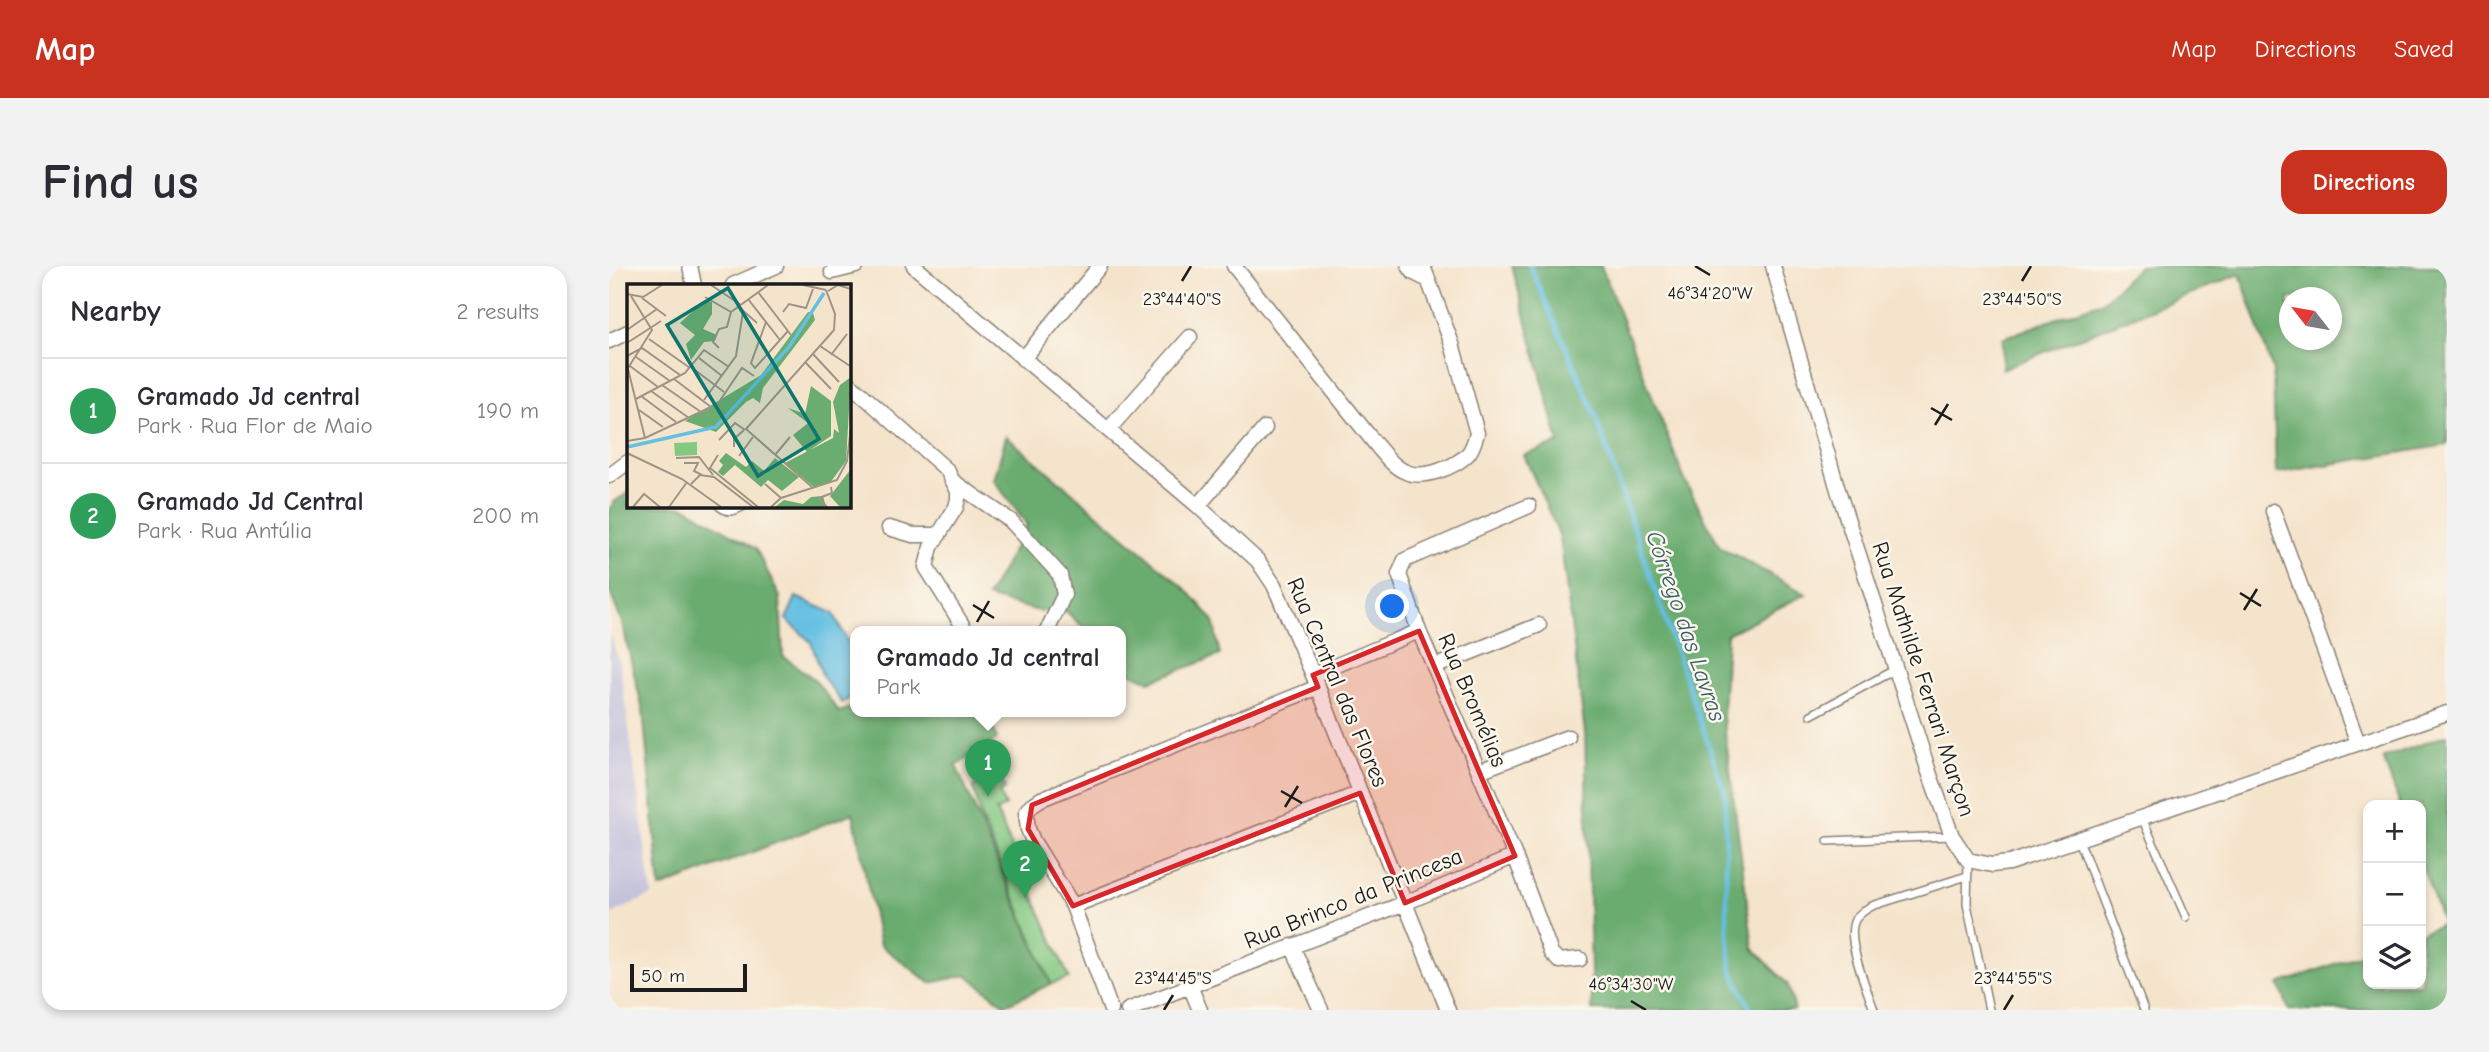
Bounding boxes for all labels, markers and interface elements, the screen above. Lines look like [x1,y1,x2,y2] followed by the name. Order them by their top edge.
[35,30,96,68] text: Map
[2171,35,2217,63] text: Map
[2255,35,2356,63] text: Directions
[2394,35,2454,63] text: Saved
[2281,150,2447,214] button: Directions
[42,154,198,210] text: Find us
[1667,283,1753,304] text: 46°34'20"W
[627,284,851,508] inset map
[2279,287,2342,350] north arrow
[1143,289,1221,310] text: 23°44'40"S
[1982,289,2062,310] text: 23°44'50"S
[70,294,161,329] text: Nearby
[457,298,539,325] text: 2 results
[137,382,360,412] text: Gramado Jd central
[88,397,98,424] text: 1
[477,397,539,424] text: 190 m
[137,412,373,439] text: Park · Rua Flor de Maio
[137,487,364,517] text: Gramado Jd Central
[87,502,99,529] text: 2
[472,502,539,529] text: 200 m
[137,517,312,544] text: Park · Rua Antúlia
[1640,527,1732,725] water label: Córrego das Lavras
[1866,538,1981,820] street label: Rua Mathilde Ferrari Marçon
[1281,573,1394,791] street label: Rua Central das Flores
[1375,589,1409,623] your location
[850,626,1126,717] popup
[1432,629,1513,771] street label: Rua Bromélias
[876,643,1100,673] text: Gramado Jd central
[876,673,920,700] text: Park
[965,739,1011,797] pin: 1
[2363,800,2426,989] map controls
[2363,800,2426,863] button: +
[1002,840,1048,898] pin: 2
[1240,842,1466,955] street label: Rua Brinco da Princesa
[2363,863,2426,926] button: −
[2363,926,2426,989] button: layers
[630,961,747,993] scale bar
[641,965,685,987] text: 50 m
[1134,968,1212,989] text: 23°44'45"S
[1974,968,2052,989] text: 23°44'55"S
[1589,974,1674,995] text: 46°34'30"W

